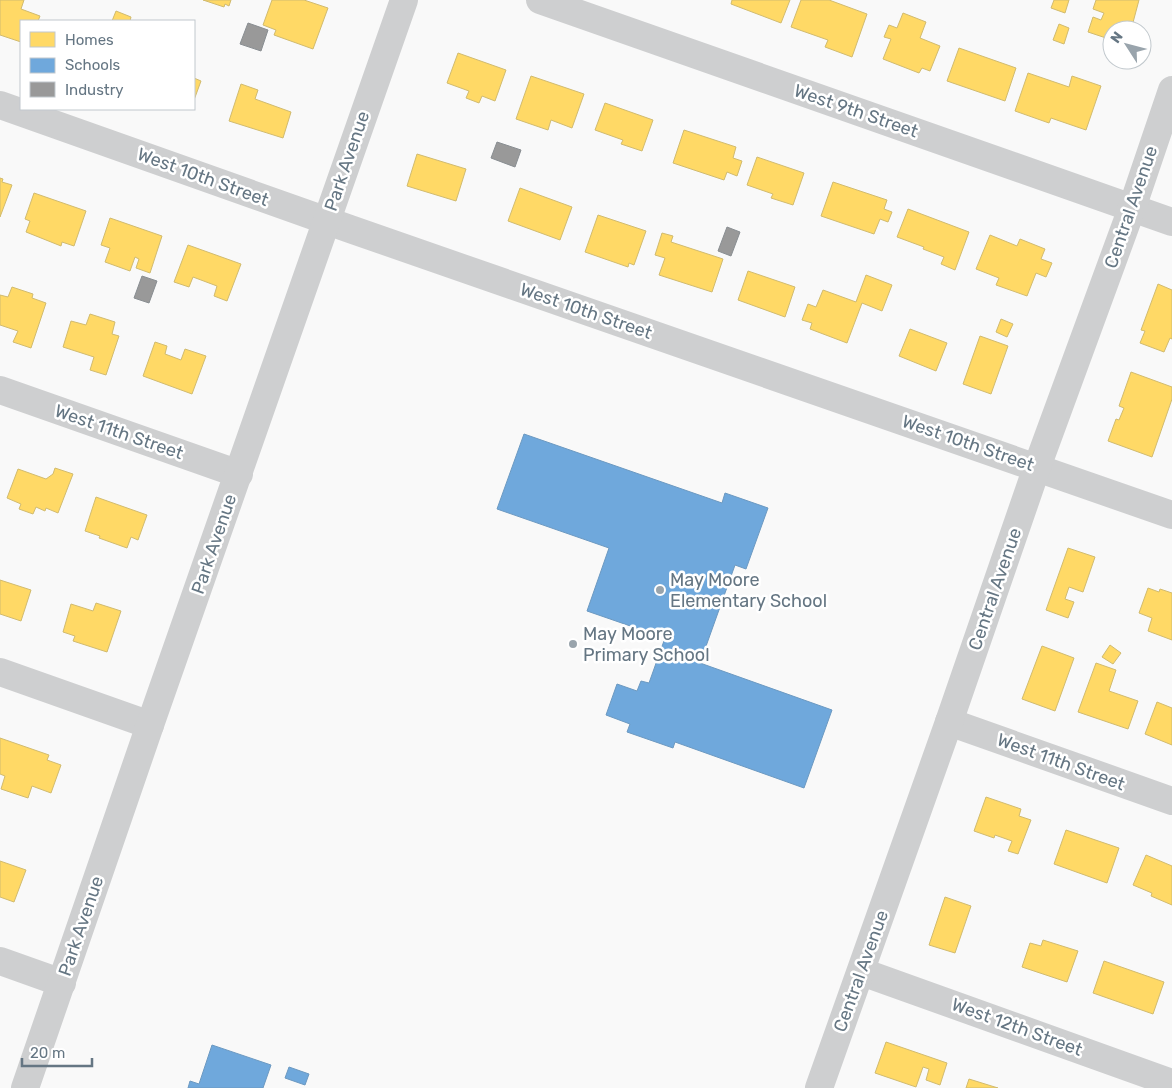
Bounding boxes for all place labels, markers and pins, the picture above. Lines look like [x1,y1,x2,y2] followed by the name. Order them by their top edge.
[670,569,827,612] place label: May Moore Elementary School
[654,584,666,596] marker: May Moore Elementary School
[583,623,710,666] place label: May Moore Primary School
[567,638,579,650] marker: May Moore Primary School

